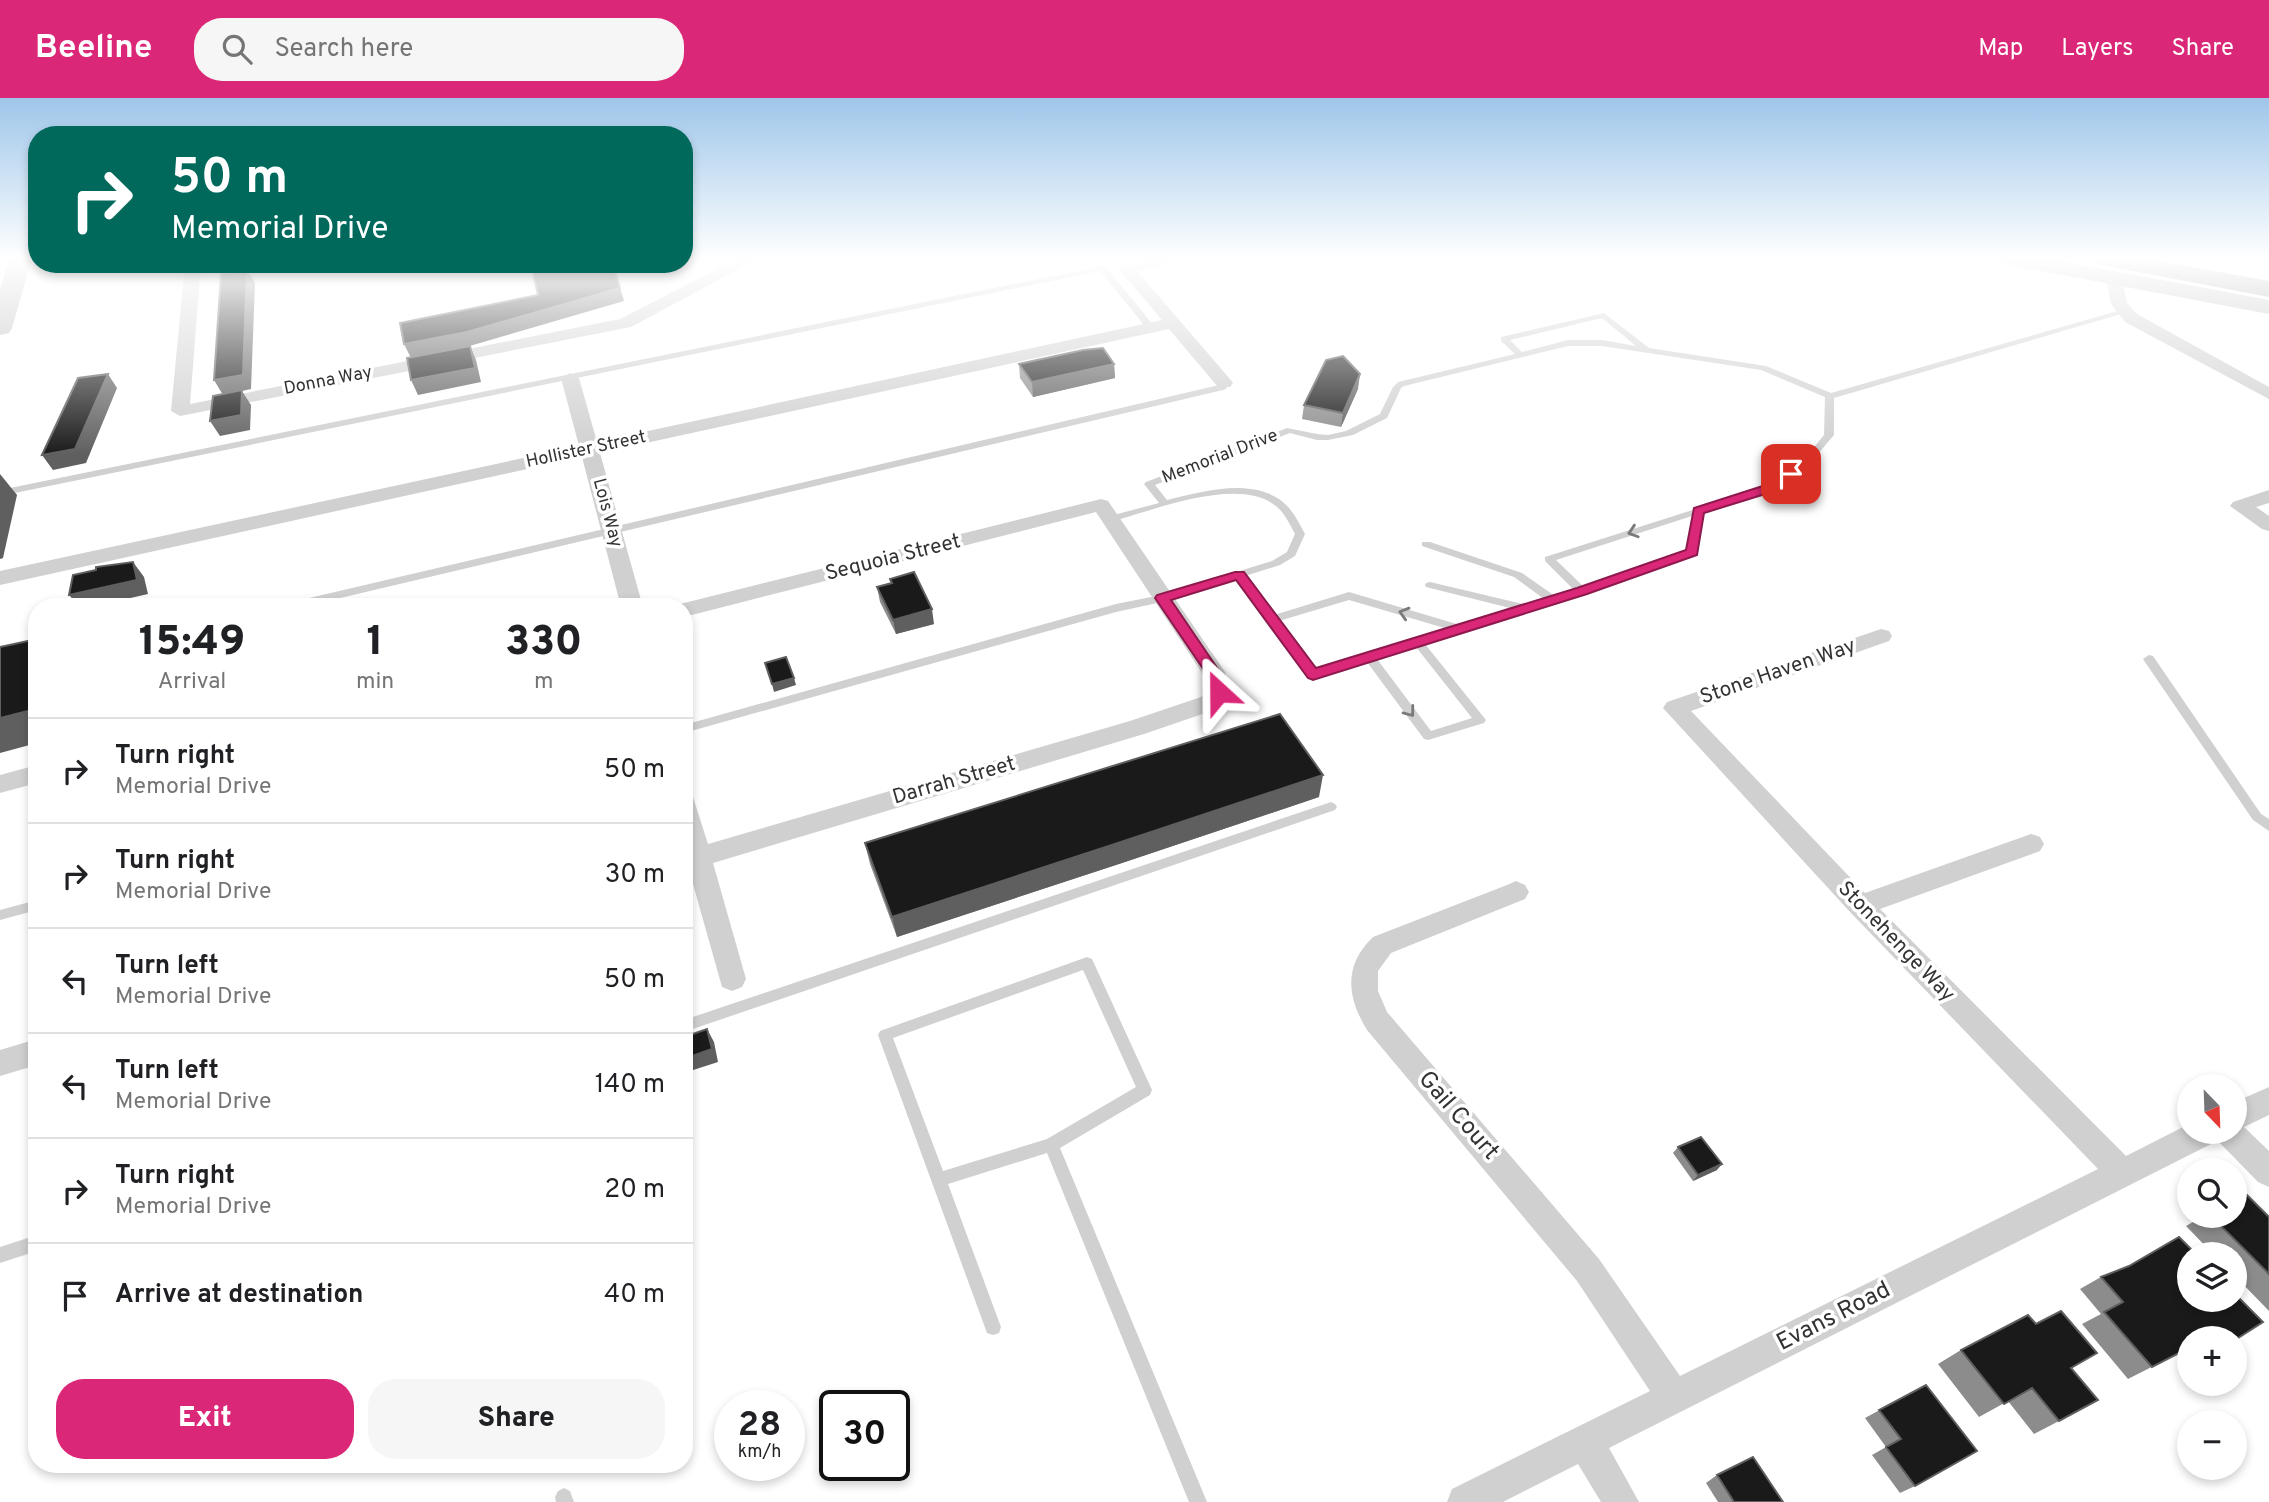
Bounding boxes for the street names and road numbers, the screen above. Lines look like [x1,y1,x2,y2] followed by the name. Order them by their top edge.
[282,361,374,401] street label: Donna Way
[1159,424,1281,490] street label: Memorial Drive
[524,426,648,474] street label: Hollister Street
[587,476,627,550] street label: Lois Way
[823,528,963,588] street label: Sequoia Street
[1697,633,1859,711] street label: Stone Haven Way
[889,751,1019,811] street label: Darrah Street
[1832,876,1960,1008] street label: Stonehenge Way
[1411,1065,1505,1167] street label: Gail Court
[1772,1276,1896,1358] street label: Evans Road

